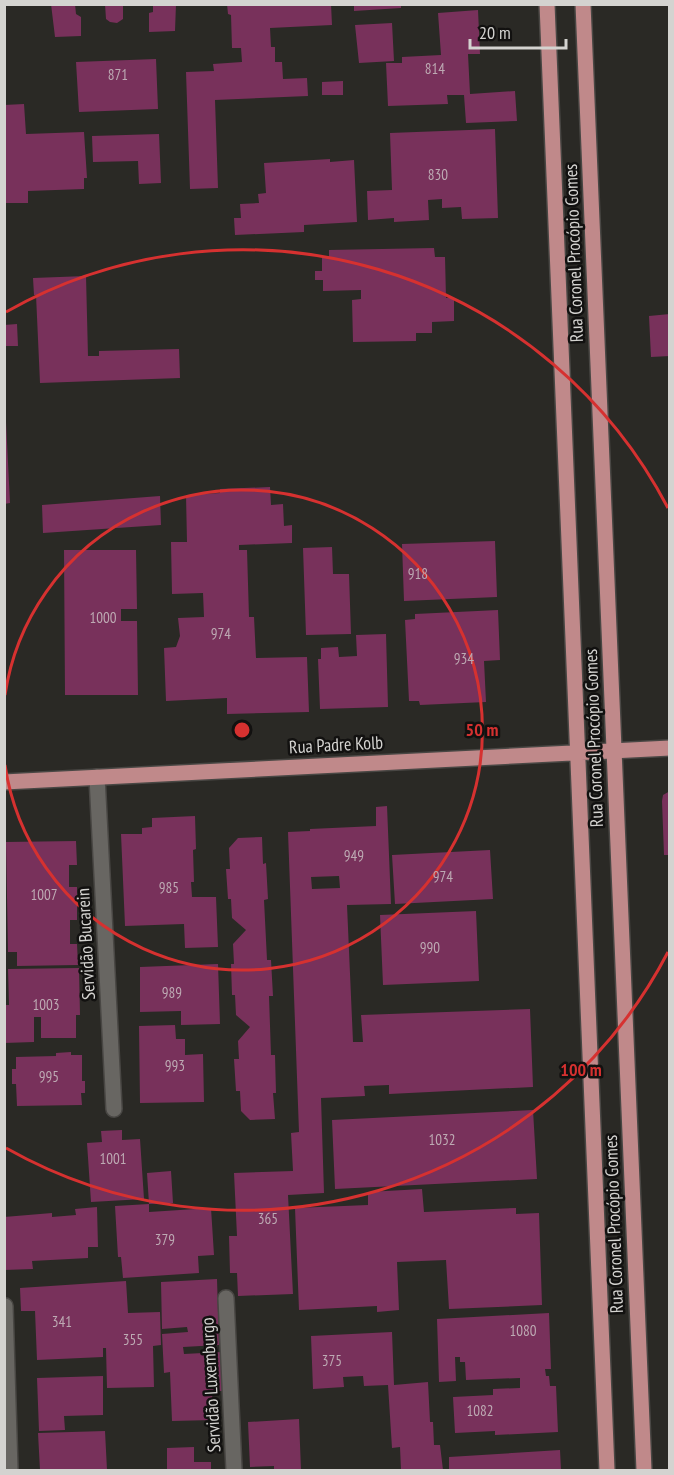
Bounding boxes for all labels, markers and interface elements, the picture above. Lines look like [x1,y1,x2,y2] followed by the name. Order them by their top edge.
[470,12,566,50] scale bar
[479,21,511,44] text: 20 m
[425,59,445,78] house number: 814
[108,65,128,84] house number: 871
[559,163,588,343] street label: Rua Coronel Procópio Gomes
[428,165,448,184] house number: 830
[408,564,428,583] house number: 918
[89,608,117,627] house number: 1000
[211,624,231,643] house number: 974
[579,648,608,828] street label: Rua Coronel Procópio Gomes
[454,649,474,668] house number: 934
[466,718,498,741] text: 50 m
[232,720,252,740] centre of rings
[288,731,384,758] street label: Rua Padre Kolb
[344,846,364,865] house number: 949
[433,867,453,886] house number: 974
[159,878,179,897] house number: 985
[30,885,58,904] house number: 1007
[71,888,100,1000] street label: Servidão Bucarein
[420,938,440,957] house number: 990
[162,983,182,1002] house number: 989
[32,995,60,1014] house number: 1003
[165,1056,185,1075] house number: 993
[560,1058,602,1081] text: 100 m
[39,1067,59,1086] house number: 995
[428,1130,456,1149] house number: 1032
[599,1134,628,1314] street label: Rua Coronel Procópio Gomes
[99,1149,127,1168] house number: 1001
[258,1209,278,1228] house number: 365
[155,1230,175,1249] house number: 379
[52,1312,72,1331] house number: 341
[195,1317,226,1453] street label: Servidão Luxemburgo
[509,1321,537,1340] house number: 1080
[123,1330,143,1349] house number: 355
[322,1351,342,1370] house number: 375
[466,1401,494,1420] house number: 1082

